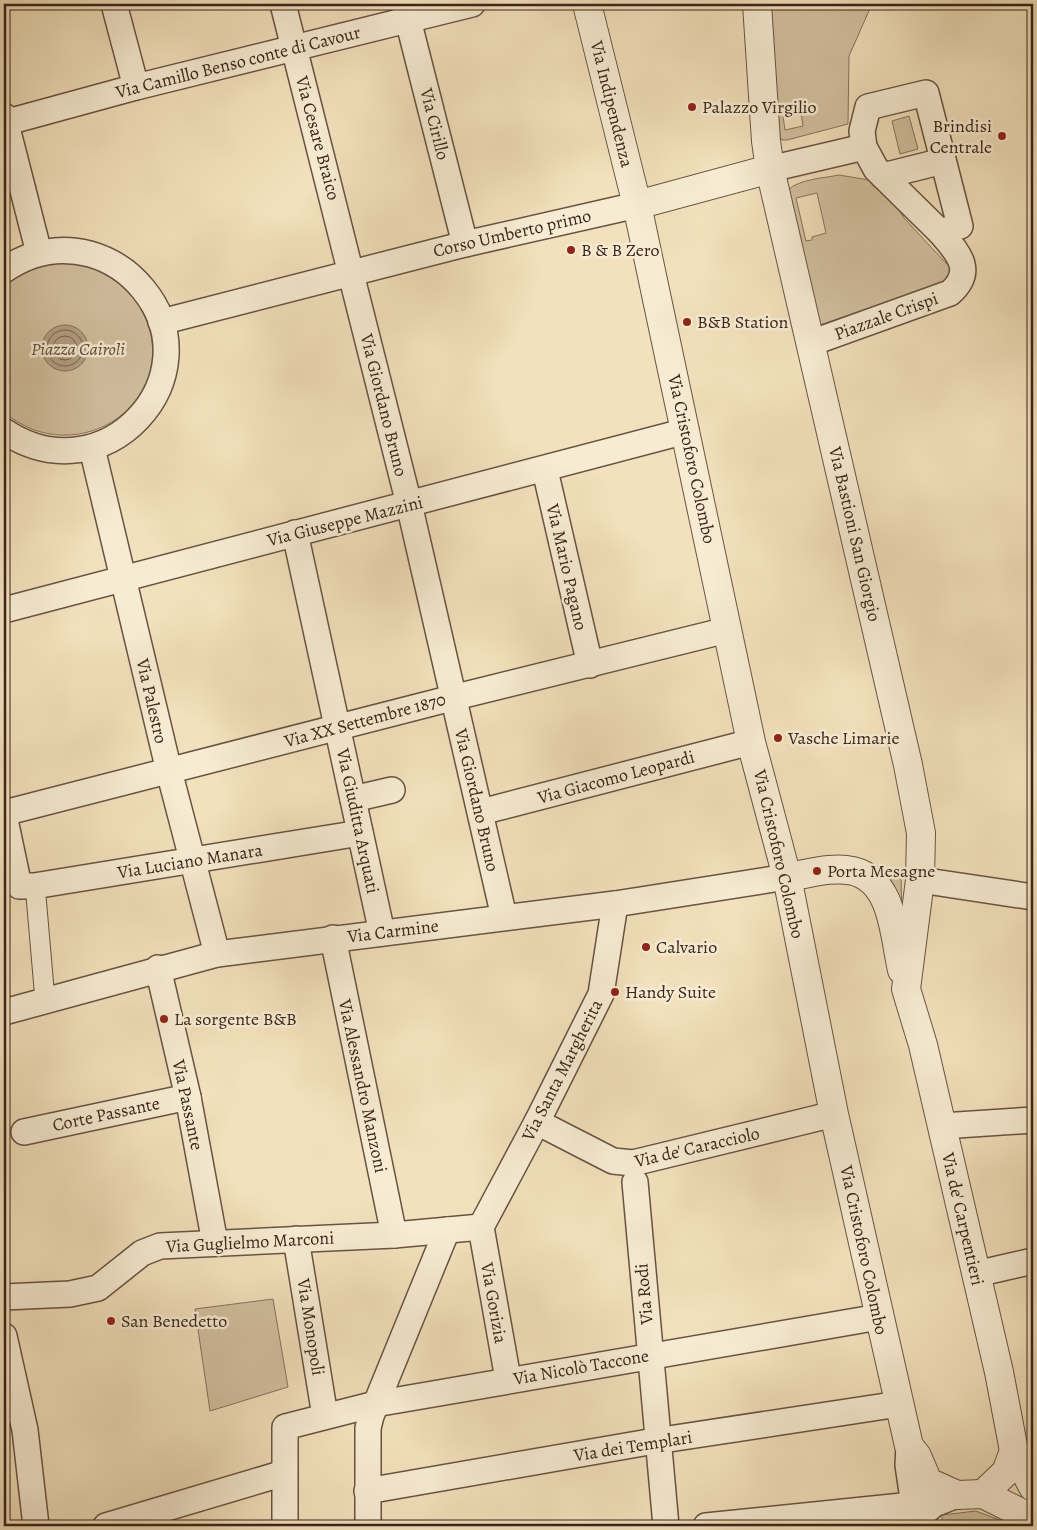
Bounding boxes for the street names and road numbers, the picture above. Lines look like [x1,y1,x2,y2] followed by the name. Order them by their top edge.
[112,20,363,104] street label: Via Camillo Benso conte di Cavour
[584,37,640,171] street label: Via Indipendenza
[290,72,346,203] street label: Via Cesare Braico
[414,85,455,162] street label: Via Cirillo
[431,203,593,263] street label: Corso Umberto primo
[831,286,941,346] street label: Piazzale Crispi
[354,330,413,479] street label: Via Giordano Bruno
[662,371,722,546] street label: Via Cristoforo Colombo
[823,443,887,624] street label: Via Bastioni San Giorgio
[264,490,425,552] street label: Via Giuseppe Mazzini
[541,500,593,633] street label: Via Mario Pagano
[130,655,173,746] street label: Via Palestro
[281,687,448,753] street label: Via XX Settembre 1870
[449,725,505,874] street label: Via Giordano Bruno
[534,744,697,810] street label: Via Giacomo Leopardi
[331,745,385,896] street label: Via Giuditta Arquati
[748,766,810,941] street label: Via Cristoforo Colombo
[115,838,265,884] street label: Via Luciano Manara
[345,913,440,949] street label: Via Carmine
[515,995,608,1146] street label: Via Santa Margherita
[333,996,393,1175] street label: Via Alessandro Manzoni
[166,1057,209,1152] street label: Via Passante
[50,1091,162,1137] street label: Corte Passante
[631,1121,762,1173] street label: Via de' Caracciolo
[936,1149,990,1288] street label: Via de' Carpentieri
[834,1162,894,1337] street label: Via Cristoforo Colombo
[164,1226,335,1258] street label: Via Guglielmo Marconi
[475,1260,513,1346] street label: Via Gorizia
[629,1262,659,1327] street label: Via Rodi
[291,1276,331,1377] street label: Via Monopoli
[510,1343,651,1391] street label: Via Nicolò Taccone
[571,1425,694,1467] street label: Via dei Templari

